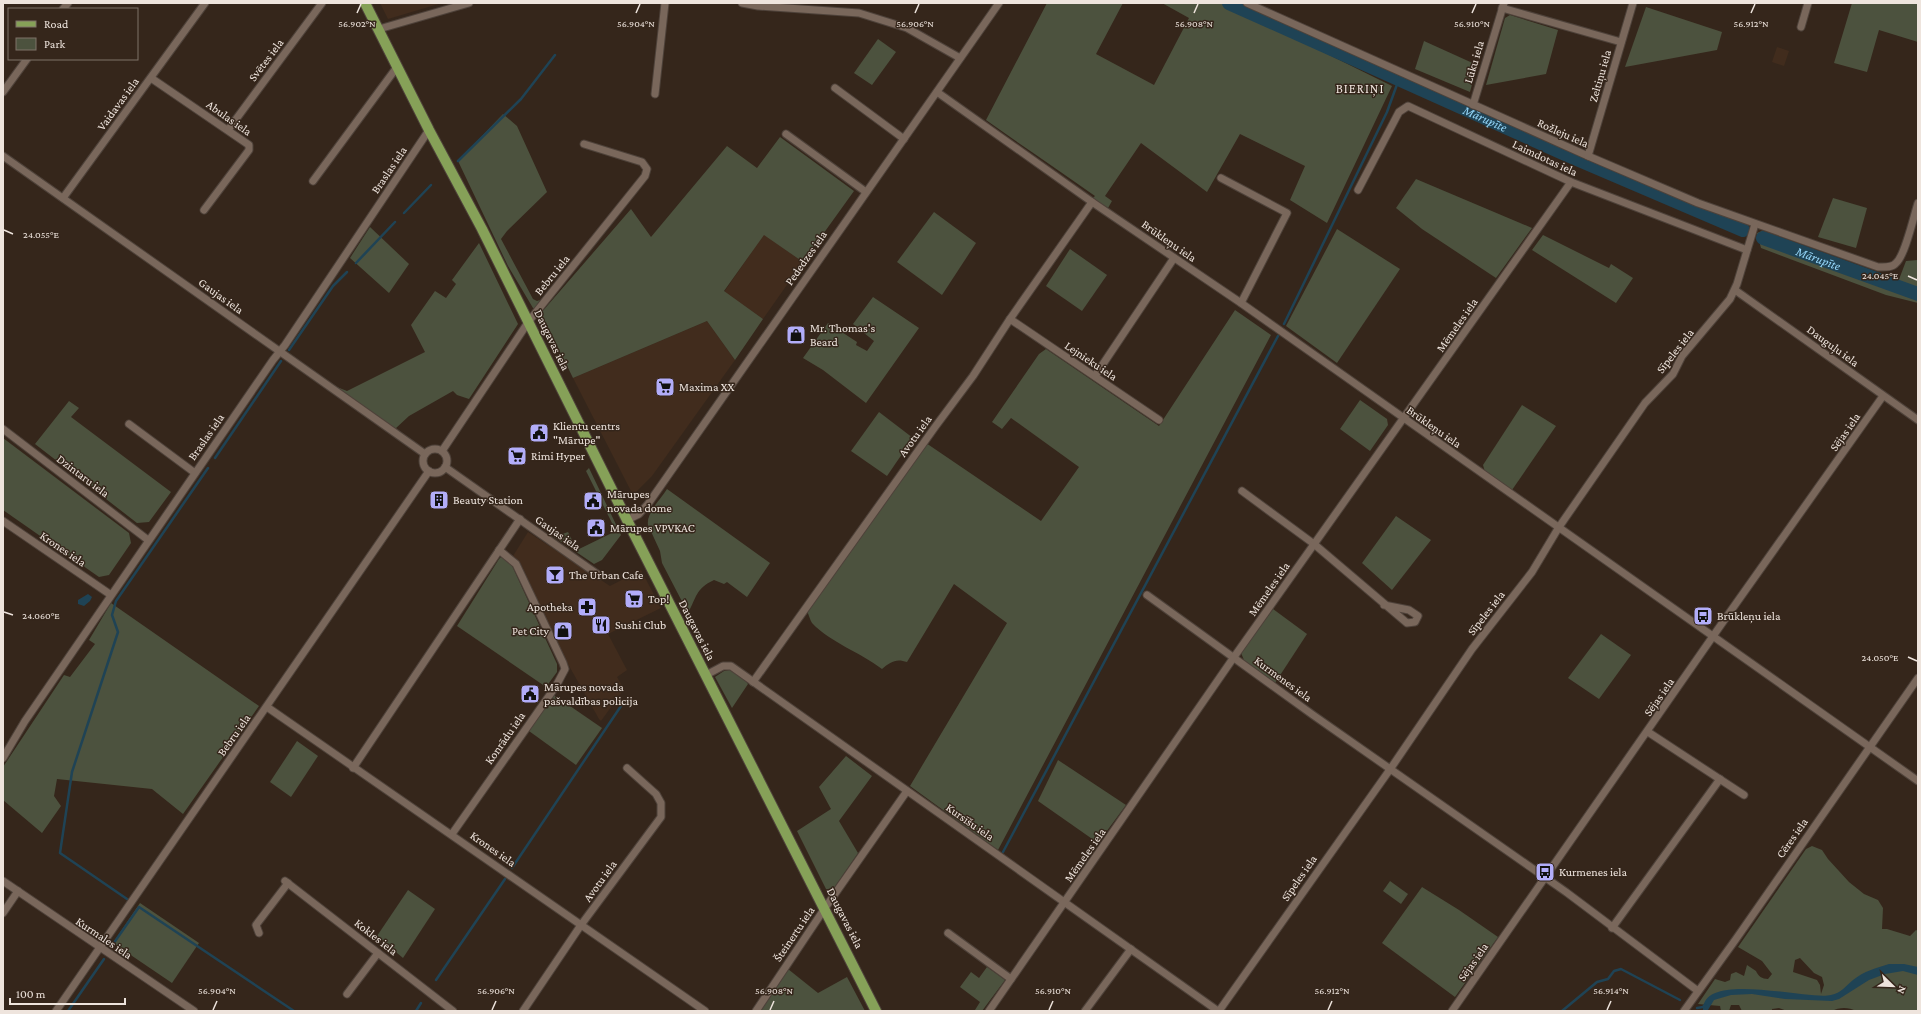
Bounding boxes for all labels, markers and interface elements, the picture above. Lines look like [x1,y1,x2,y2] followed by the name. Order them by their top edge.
[8,8,138,60] legend
[44,17,69,31] text: Road
[338,18,376,29] text: 56.902°N
[617,18,655,29] text: 56.904°N
[896,18,934,29] text: 56.906°N
[1175,18,1213,29] text: 56.908°N
[1454,18,1490,29] text: 56.910°N
[1733,18,1769,29] text: 56.912°N
[246,36,287,84] street label: Svētes iela
[44,37,66,51] text: Park
[1461,39,1487,85] street label: Lūku iela
[1586,48,1615,104] street label: Zeltiņu iela
[94,74,142,133] street label: Vaidavas iela
[1336,81,1384,97] district label: BIERIŅI
[204,97,255,139] street label: Abulas iela
[1460,101,1510,135] water label: Mārupīte
[1535,115,1591,151] street label: Rožleju iela
[1510,137,1580,179] street label: Laimdotas iela
[368,143,410,196] street label: Braslas iela
[1138,217,1199,266] street label: Brūkleņu iela
[782,228,830,288] street label: Pededzes iela
[23,229,59,240] text: 24.055°E
[1793,243,1843,273] water label: Mārupīte
[531,252,573,298] street label: Bebru iela
[1862,270,1899,281] text: 24.045°E
[196,275,247,317] street label: Gaujas iela
[1433,295,1481,355] street label: Mēmeles iela
[531,307,573,373] street label: Daugavas iela
[810,321,876,349] place label: Mr. Thomas's Beard
[1804,322,1862,371] street label: Dauguļu iela
[785,324,807,346] shop icon: Mr. Thomas's Beard
[1653,326,1697,376] street label: Sīpeles iela
[1062,338,1120,384] street label: Lejnieku iela
[654,376,676,398] supermarket icon: Maxima XX
[679,380,735,394] place label: Maxima XX
[1403,403,1464,452] street label: Brūkleņu iela
[1827,410,1863,454] street label: Sējas iela
[185,411,227,463] street label: Braslas iela
[895,412,935,459] street label: Avotu iela
[553,419,620,447] place label: Klientu centrs "Mārupe"
[528,422,550,444] public building icon: Klientu centrs "Mārupe"
[506,445,528,467] supermarket icon: Rimi Hyper
[531,449,586,463] place label: Rimi Hyper
[54,452,112,501] street label: Dzintaru iela
[607,487,672,515] place label: Mārupes novada dome
[428,489,450,511] building icon: Beauty Station
[582,490,604,512] public building icon: Mārupes novada dome
[453,493,524,507] place label: Beauty Station
[533,512,584,554] street label: Gaujas iela
[585,517,607,539] public building icon: Mārupes VPVKAC
[610,521,695,535] place label: Mārupes VPVKAC
[37,528,89,570] street label: Krones iela
[1245,559,1293,619] street label: Mēmeles iela
[544,564,566,586] bar icon: The Urban Cafe
[569,568,643,582] place label: The Urban Cafe
[623,588,645,610] supermarket icon: Top!
[1464,588,1508,638] street label: Sīpeles iela
[648,592,669,606] place label: Top!
[576,596,598,618] pharmacy icon: Apotheka
[676,597,718,663] street label: Daugavas iela
[527,600,573,614] place label: Apotheka
[1692,605,1714,627] bus stop icon: Brūkleņu iela
[1717,609,1781,624] place label: Brūkleņu iela
[22,610,60,621] text: 24.060°E
[590,614,612,636] restaurant icon: Sushi Club
[615,618,666,632] place label: Sushi Club
[552,620,574,642] shop icon: Pet City
[512,624,549,638] place label: Pet City
[1862,652,1899,663] text: 24.050°E
[1251,653,1315,705] street label: Kurmenes iela
[1641,675,1677,719] street label: Sējas iela
[544,680,638,708] place label: Mārupes novada pašvaldības policija
[519,683,541,705] public building icon: Mārupes novada pašvaldības policija
[482,709,528,767] street label: Konrādu iela
[215,711,254,759] street label: Bebru iela
[943,800,997,844] street label: Kursīšu iela
[1773,815,1811,861] street label: Cēres iela
[1061,825,1109,885] street label: Mēmeles iela
[467,828,519,870] street label: Krones iela
[1278,852,1320,904] street label: Sīpeles iela
[580,857,620,904] street label: Avotu iela
[1534,861,1556,883] bus stop icon: Kurmenes iela
[1559,865,1627,879] place label: Kurmenes iela
[824,885,866,951] street label: Daugavas iela
[770,903,818,964] street label: Šteinertu iela
[73,914,135,962] street label: Kurmales iela
[352,916,401,958] street label: Kokles iela
[1455,940,1491,984] street label: Sējas iela
[1873,966,1913,1006] north arrow
[10,980,125,1006] scale bar
[1895,984,1909,996] text: N
[198,985,236,996] text: 56.904°N
[477,985,515,996] text: 56.906°N
[755,985,793,996] text: 56.908°N
[1035,985,1071,996] text: 56.910°N
[1314,985,1350,996] text: 56.912°N
[1593,985,1629,996] text: 56.914°N
[16,987,46,1001] text: 100 m

